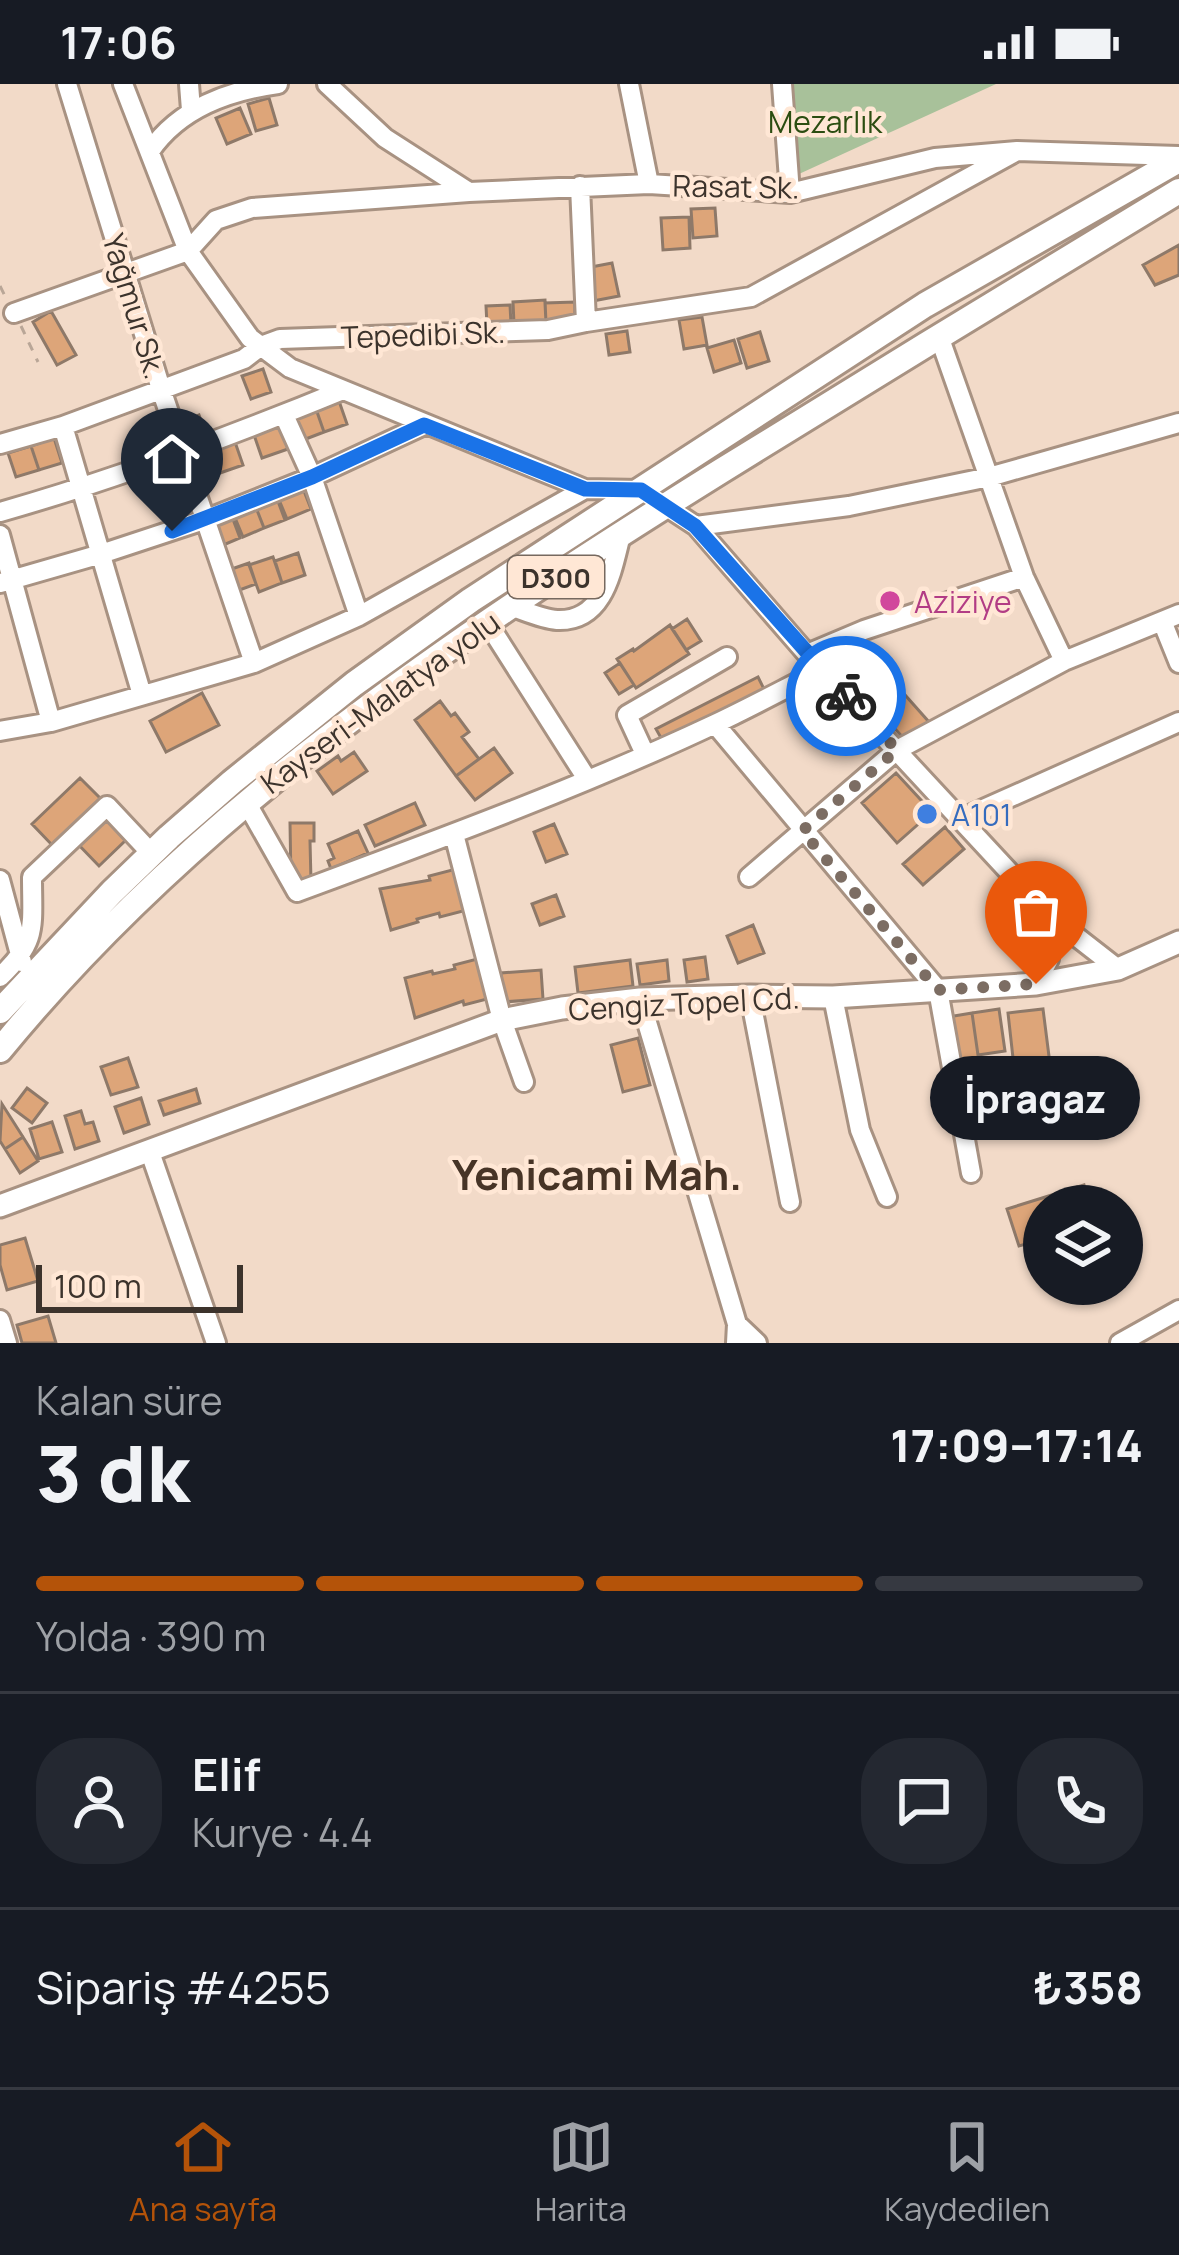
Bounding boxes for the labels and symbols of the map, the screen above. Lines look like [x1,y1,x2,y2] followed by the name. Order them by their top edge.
[768,101,883,142] park label: Mezarlık
[672,164,800,208] street label: Rasat Sk.
[94,228,176,384] street label: Yağmur Sk.
[340,311,506,357] street label: Tepedibi Sk.
[121,408,223,531] pin
[508,556,604,598] road number: D300
[914,581,1012,622] place label: Aziziye
[877,588,903,614] marker: Aziziye
[252,601,508,803] street label: Kayseri-Malatya yolu
[786,636,906,756] courier
[951,794,1012,835] place label: A101
[914,801,940,827] marker: A101
[985,861,1087,984] pin
[567,976,801,1030] street label: Cengiz Topel Cd.
[931,1056,1141,1140] callout: İpragaz
[452,1145,742,1203] district label: Yenicami Mah.
[36,1259,243,1312] scale bar

